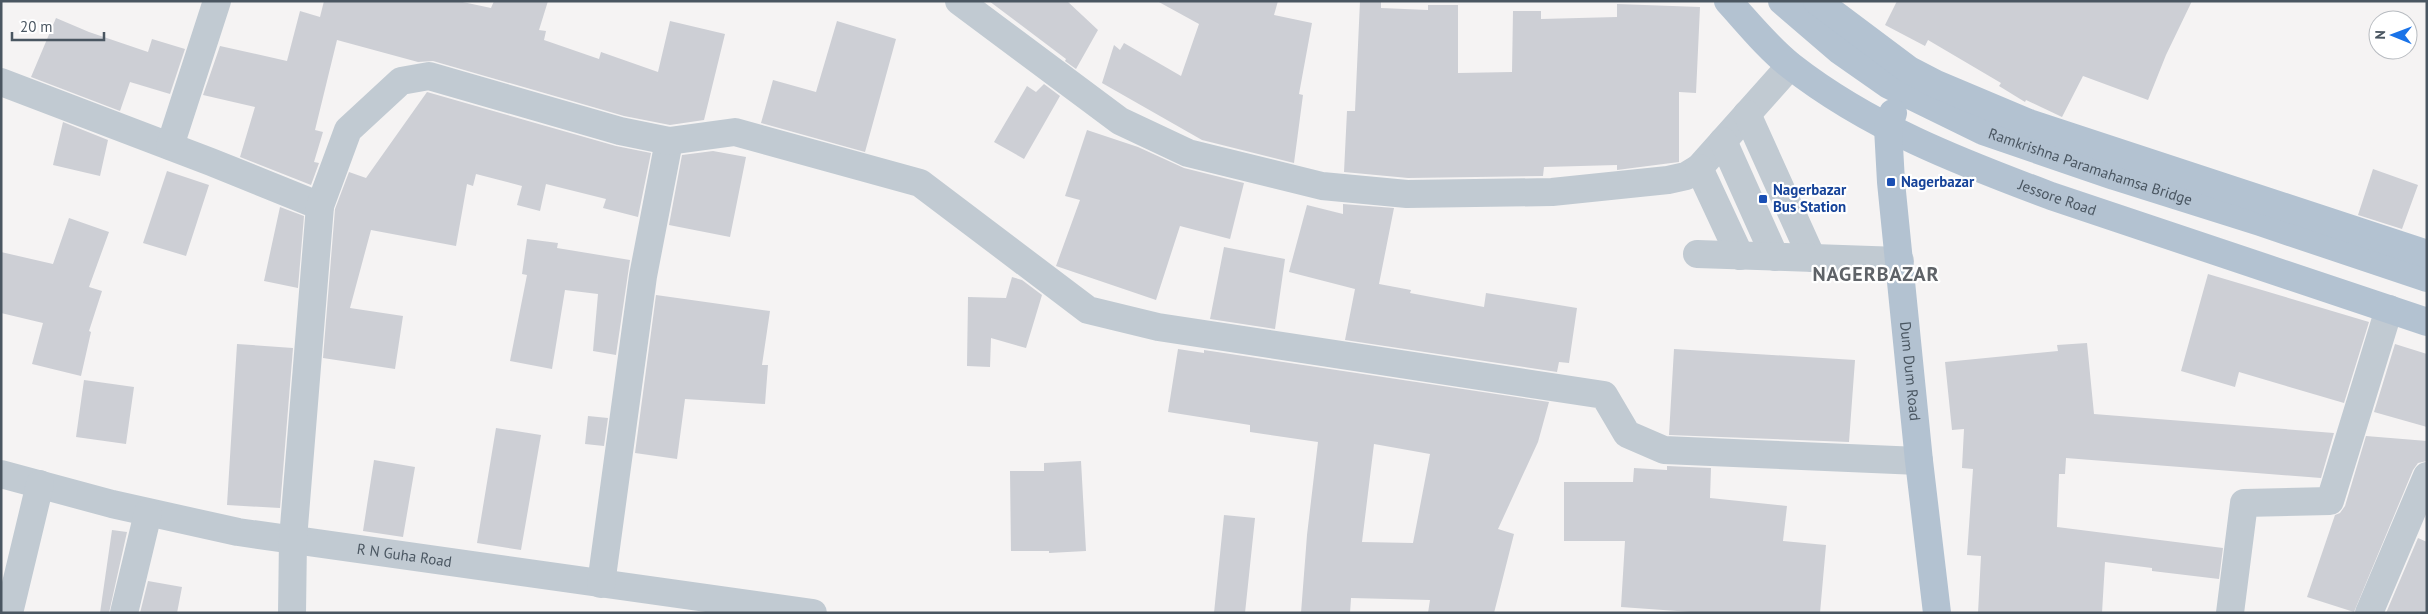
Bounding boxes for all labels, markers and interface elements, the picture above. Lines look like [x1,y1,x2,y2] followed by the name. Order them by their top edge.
[12,10,105,42] scale bar
[2368,10,2418,60] north arrow
[20,17,53,36] text: 20 m
[2371,30,2389,40] text: N
[1986,124,2195,209] street label: Ramkrishna Paramahamsa Bridge
[1901,172,1975,191] place label: Nagerbazar
[2015,174,2099,220] street label: Jessore Road
[1885,176,1897,188] marker: Nagerbazar
[1773,180,1847,216] place label: Nagerbazar Bus Station
[1757,193,1769,205] marker: Nagerbazar Bus Station
[1812,261,1940,287] district label: NAGERBAZAR
[1896,320,1925,422] street label: Dum Dum Road
[356,539,453,571] street label: R N Guha Road

